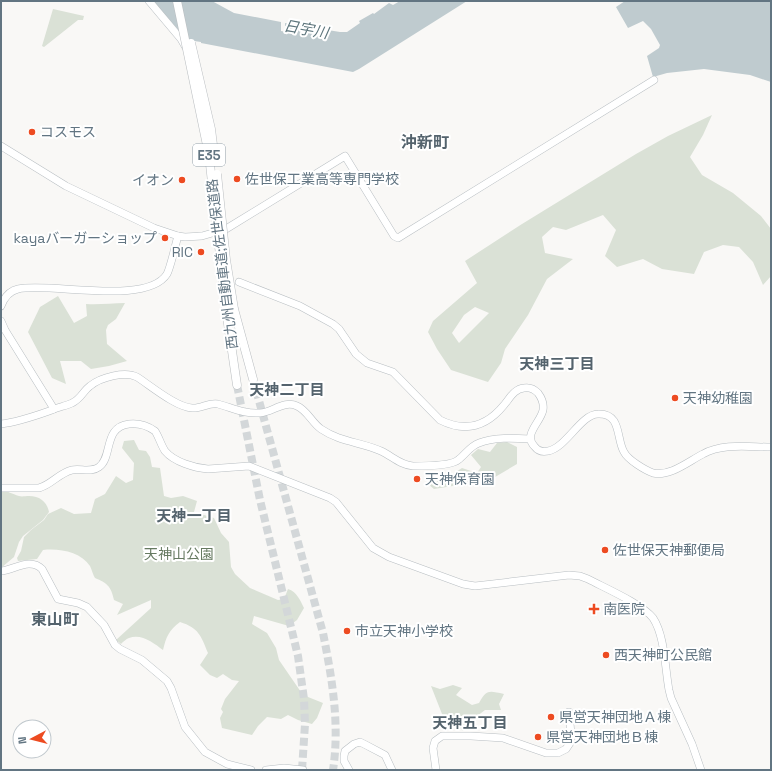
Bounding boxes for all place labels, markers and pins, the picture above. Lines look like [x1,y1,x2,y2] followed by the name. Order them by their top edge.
[40,123,96,141] place label: コスモス
[27,127,37,137] marker: コスモス
[245,170,399,188] place label: 佐世保工業高等専門学校
[132,171,174,189] place label: イオン
[232,174,242,184] marker: 佐世保工業高等専門学校
[177,175,187,185] marker: イオン
[13,229,157,247] place label: kayaバーガーショップ
[160,233,170,243] marker: kayaバーガーショップ
[172,243,193,261] place label: RIC
[196,247,206,257] marker: RIC
[683,389,753,407] place label: 天神幼稚園
[670,393,680,403] marker: 天神幼稚園
[425,470,495,488] place label: 天神保育園
[412,474,422,484] marker: 天神保育園
[613,541,725,559] place label: 佐世保天神郵便局
[600,545,610,555] marker: 佐世保天神郵便局
[603,600,645,618] place label: 南医院
[588,603,600,615] marker: 南医院
[355,622,453,640] place label: 市立天神小学校
[342,626,352,636] marker: 市立天神小学校
[614,646,712,664] place label: 西天神町公民館
[601,650,611,660] marker: 西天神町公民館
[559,708,671,726] place label: 県営天神団地Ａ棟
[546,712,556,722] marker: 県営天神団地Ａ棟
[546,728,658,746] place label: 県営天神団地Ｂ棟
[533,732,543,742] marker: 県営天神団地Ｂ棟

